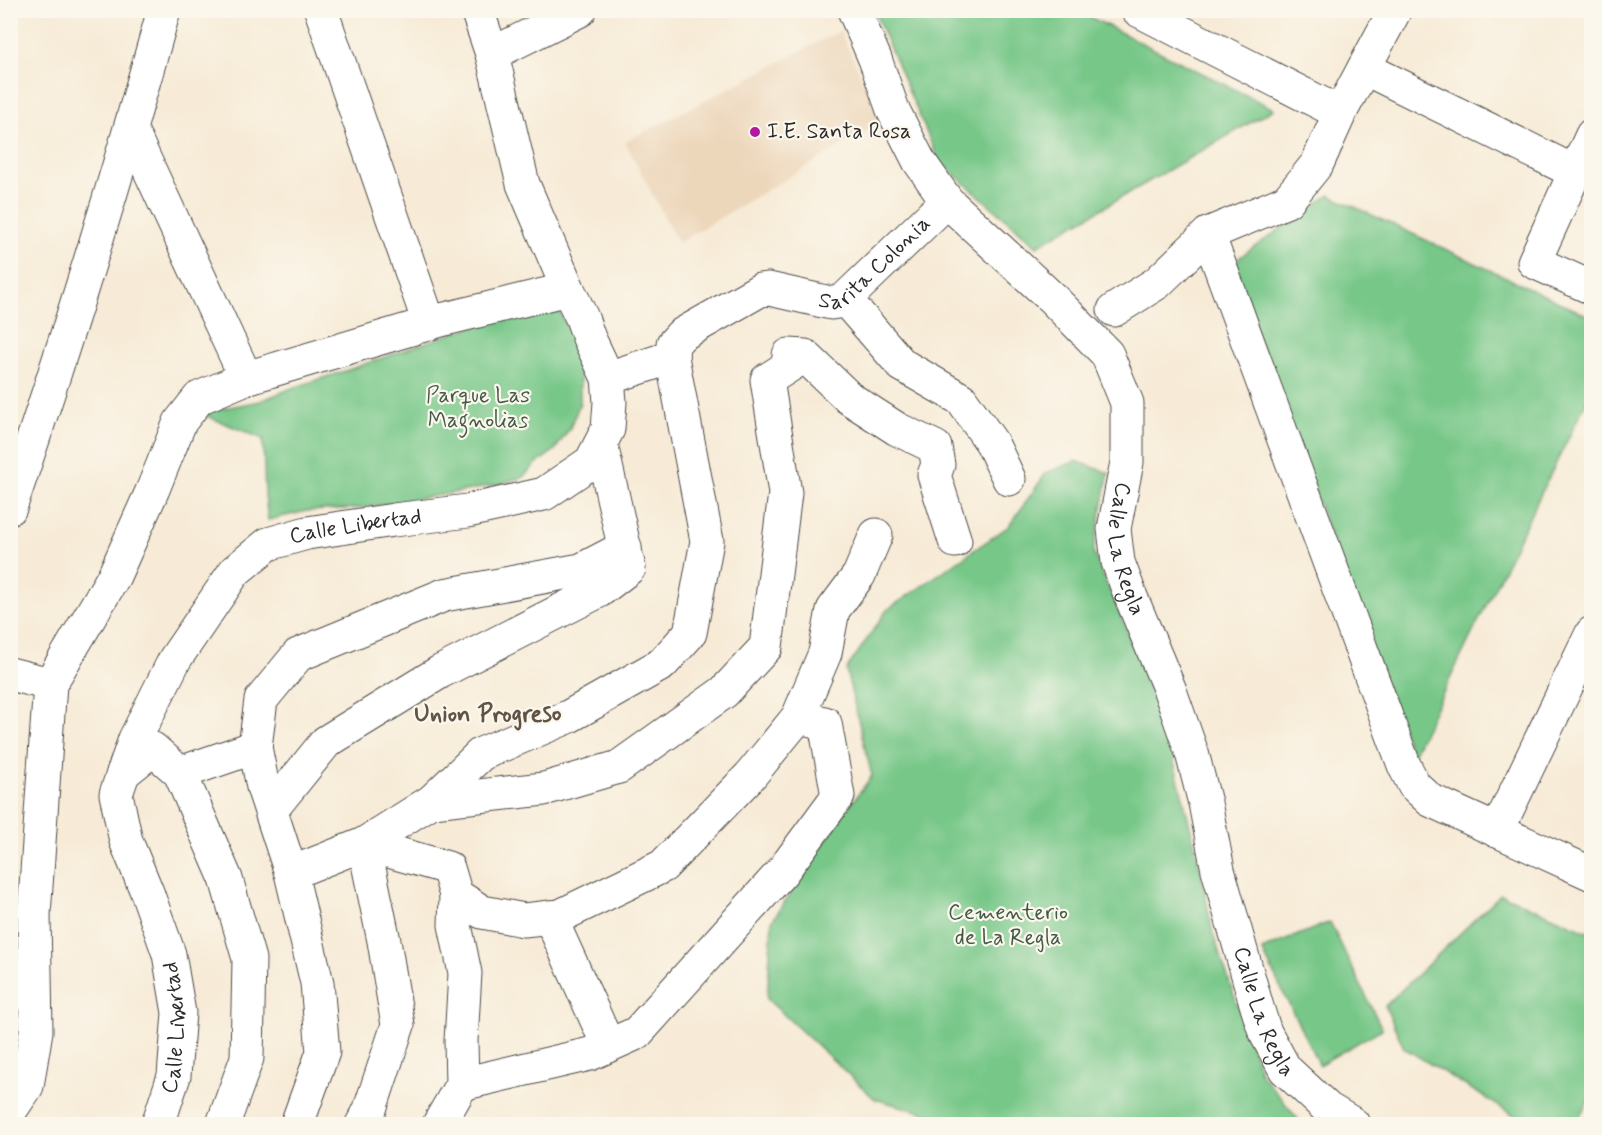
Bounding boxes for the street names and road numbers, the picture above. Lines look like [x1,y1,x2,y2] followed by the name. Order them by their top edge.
[816,210,937,317] street label: Sarita Colonia
[1100,480,1151,620] street label: Calle La Regla
[286,503,423,551] street label: Calle Libertad
[1227,944,1299,1084] street label: Calle La Regla
[155,960,194,1098] street label: Calle Libertad

